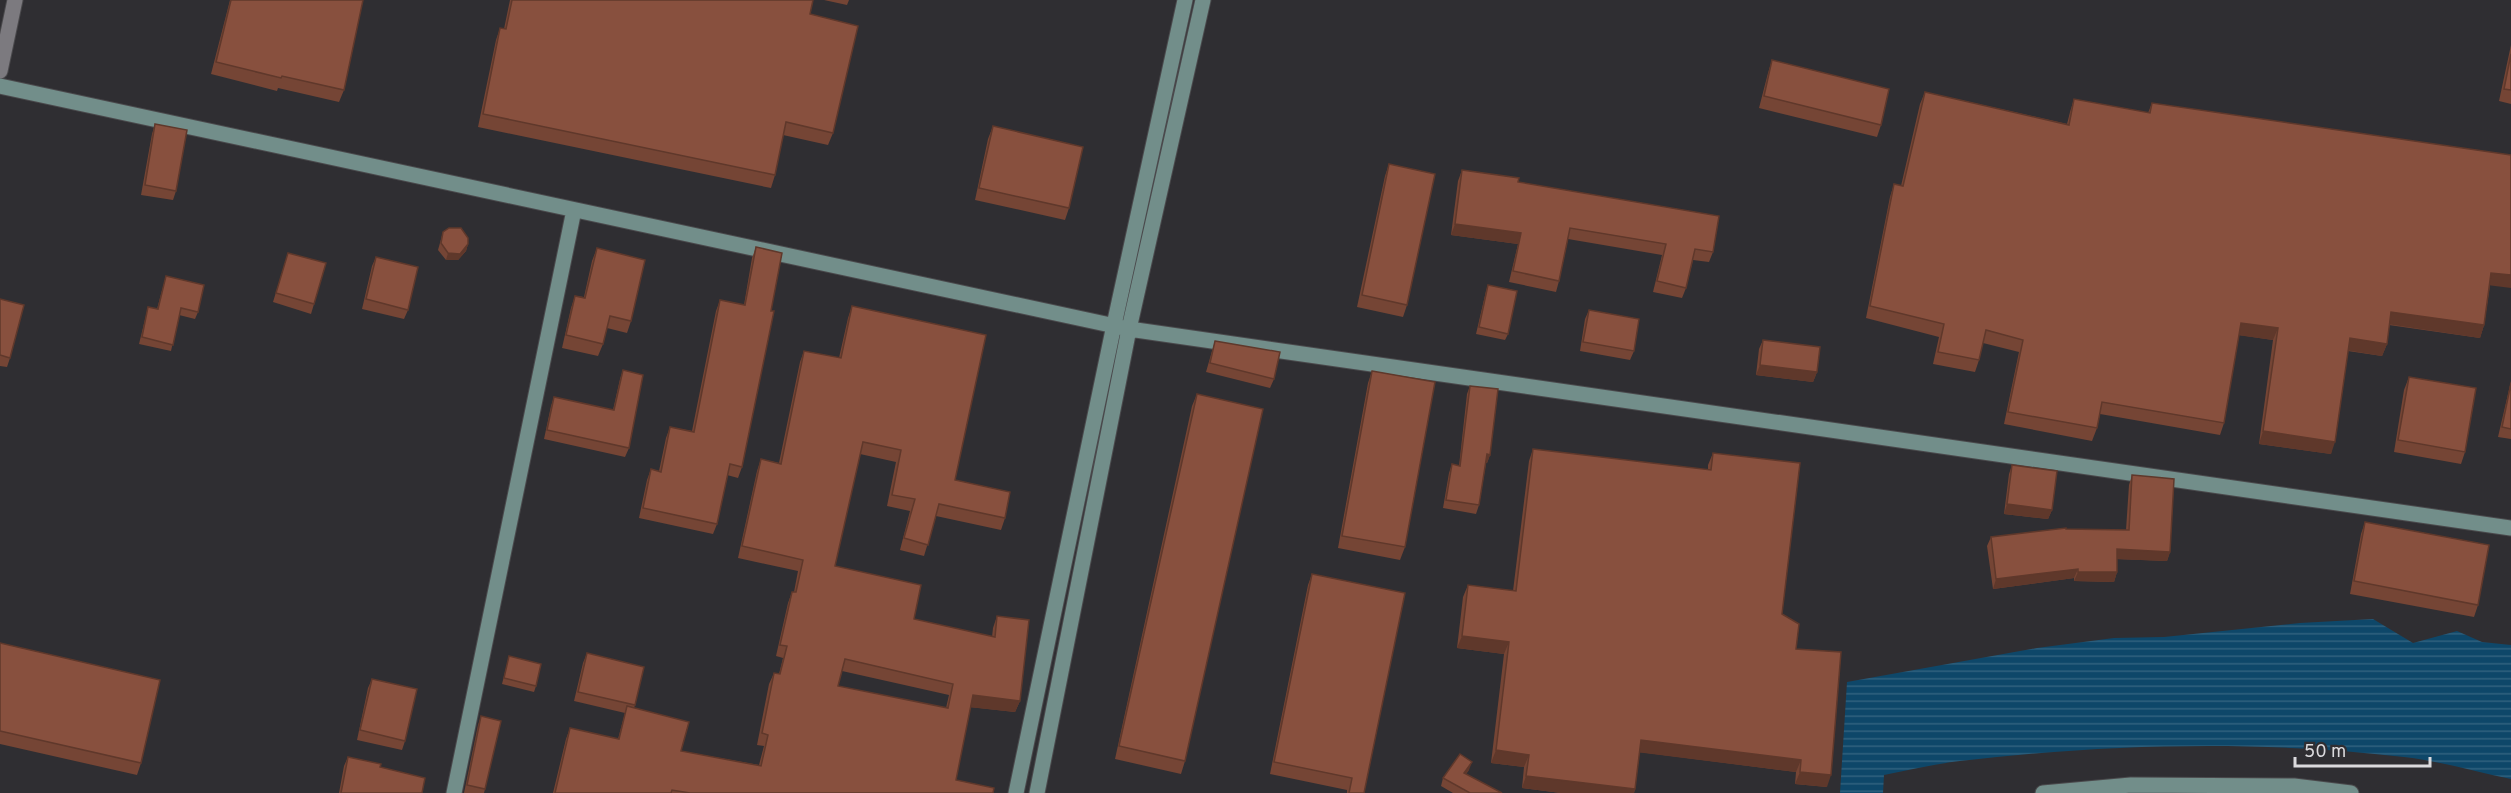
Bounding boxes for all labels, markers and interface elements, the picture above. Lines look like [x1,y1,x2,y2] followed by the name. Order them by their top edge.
[2295,730,2430,768] scale bar
[2304,741,2346,764] text: 50 m

